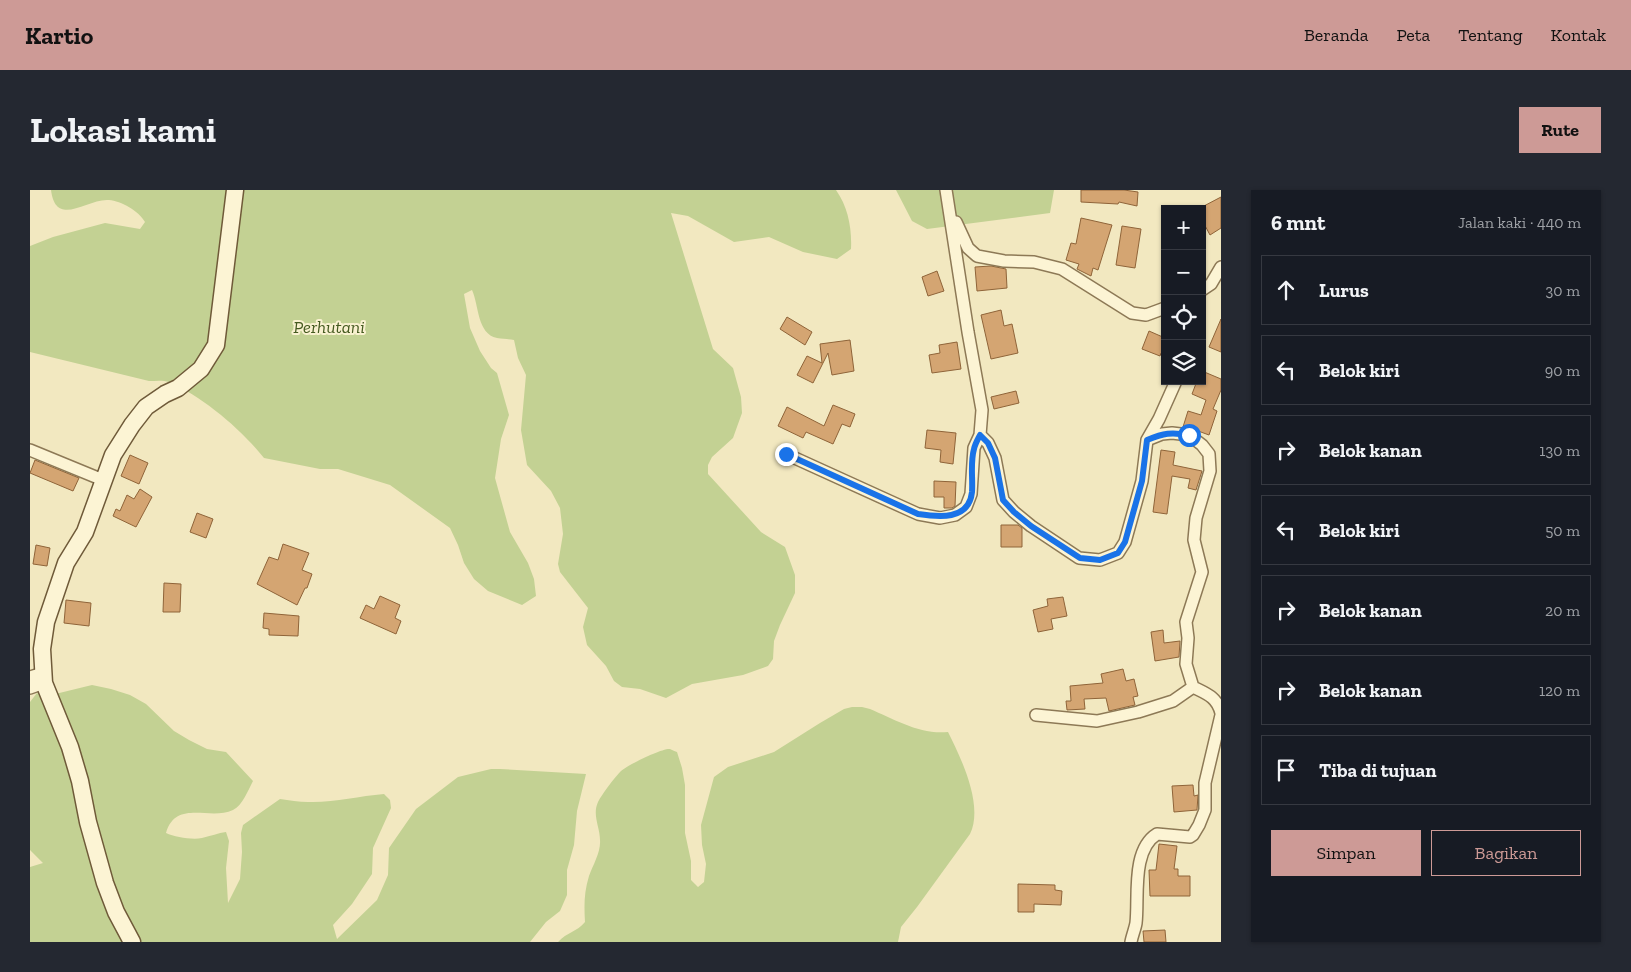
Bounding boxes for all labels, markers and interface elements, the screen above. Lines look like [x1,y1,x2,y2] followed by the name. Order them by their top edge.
[25,21,93,50] text: Kartio
[1304,24,1368,46] text: Beranda
[1396,24,1430,46] text: Peta
[1458,24,1523,46] text: Tentang
[1551,24,1606,46] text: Kontak
[1519,107,1601,153] button: Rute
[30,109,216,151] text: Lokasi kami
[1161,205,1206,385] map controls
[1161,205,1206,250] button: +
[1271,210,1325,235] text: 6 mnt
[1458,213,1581,232] text: Jalan kaki · 440 m
[1161,250,1206,295] button: −
[1272,276,1300,304] icon: ahead
[1319,279,1369,302] text: Lurus
[1546,281,1580,300] text: 30 m
[1161,295,1206,340] button: locate
[293,316,365,338] park label: Perhutani
[1161,340,1206,385] button: layers
[1272,356,1300,384] icon: left
[1319,359,1400,382] text: Belok kiri
[1545,361,1580,380] text: 90 m
[1178,424,1201,447] route start
[1272,436,1300,464] icon: right
[1319,439,1422,462] text: Belok kanan
[1539,441,1580,460] text: 130 m
[775,443,798,466] route end
[1272,516,1300,544] icon: left
[1319,519,1400,542] text: Belok kiri
[1545,521,1580,540] text: 50 m
[1272,596,1300,624] icon: right
[1319,599,1422,622] text: Belok kanan
[1545,601,1580,620] text: 20 m
[1272,676,1300,704] icon: right
[1319,679,1422,702] text: Belok kanan
[1539,681,1580,700] text: 120 m
[1272,756,1300,784] icon: arrive
[1319,759,1436,782] text: Tiba di tujuan
[1271,830,1421,876] button: Simpan
[1431,830,1581,876] button: Bagikan

